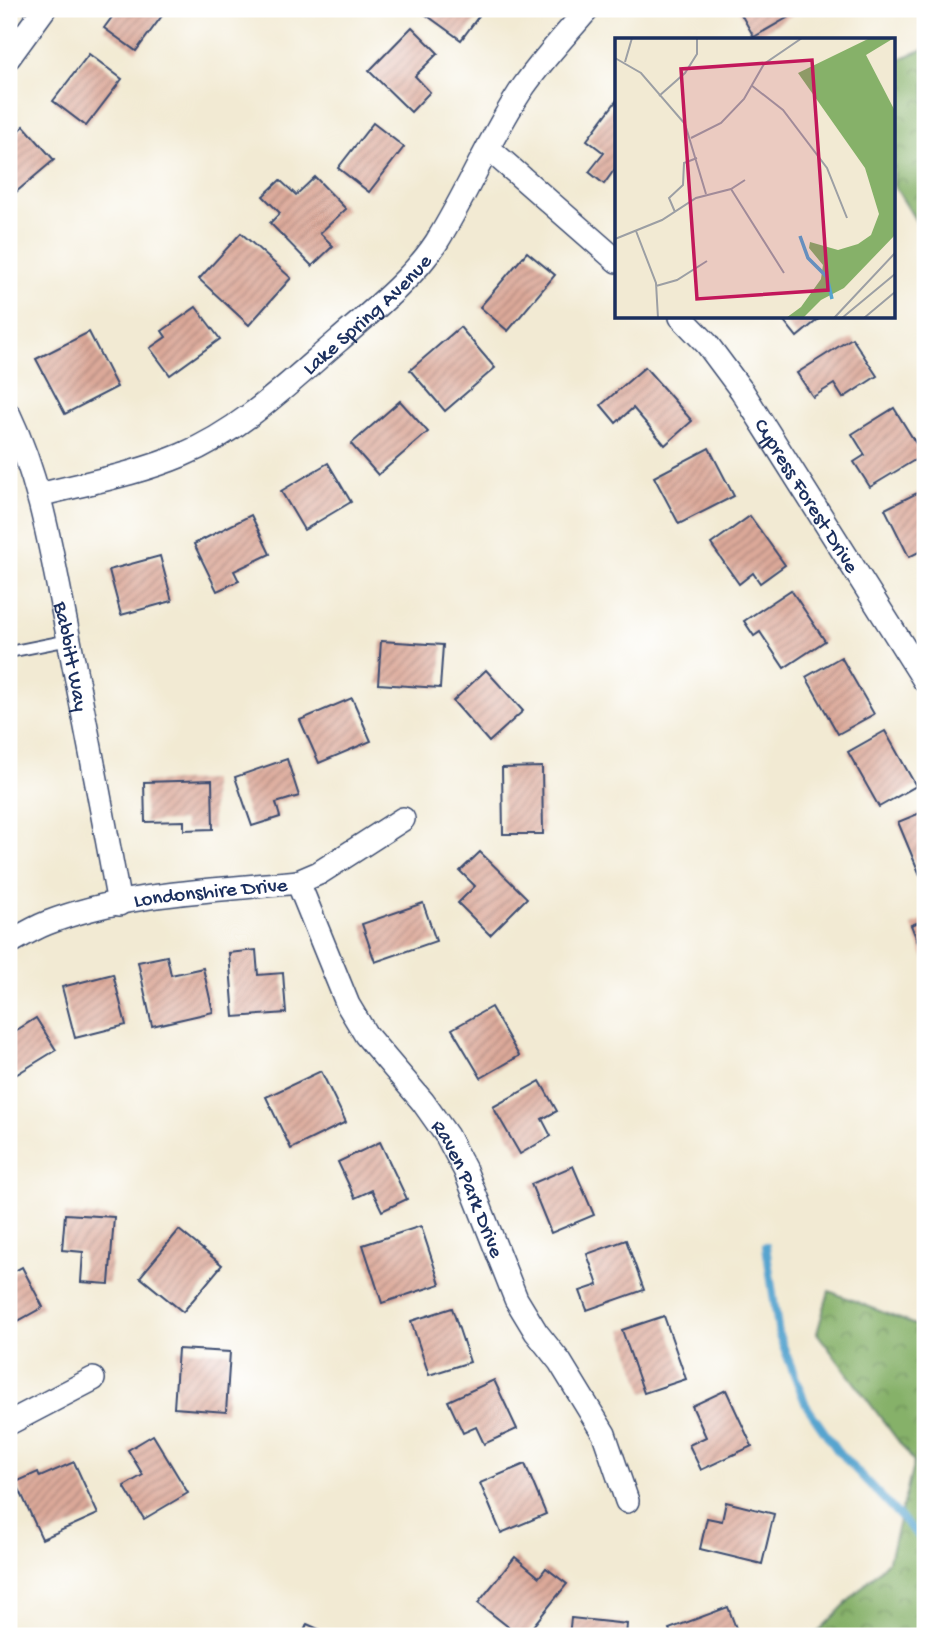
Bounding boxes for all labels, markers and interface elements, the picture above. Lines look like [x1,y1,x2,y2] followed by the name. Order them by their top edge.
[615,38,895,318] inset map
[299,250,440,382] street label: Lake Spring Avenue
[747,415,863,580] street label: Cypress Forest Drive
[45,599,92,714] street label: Babbitt Way
[132,874,290,916] street label: Londonshire Drive
[424,1116,508,1263] street label: Raven Park Drive

